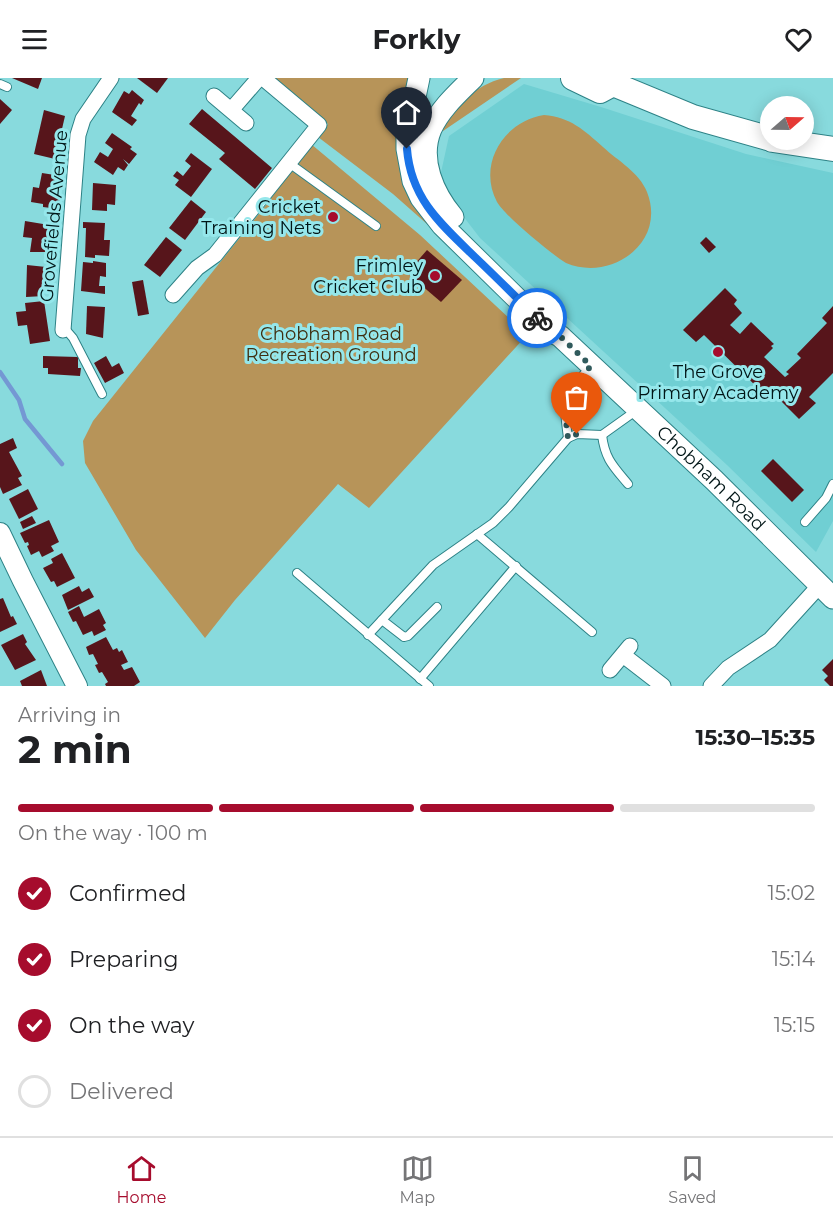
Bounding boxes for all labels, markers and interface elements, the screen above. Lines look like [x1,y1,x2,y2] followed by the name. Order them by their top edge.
[18,23,51,56] icon: menu
[372,23,461,56] text: Forkly
[782,23,815,56] icon: heart
[381,87,432,149] pin
[390,96,423,129] icon: home
[760,96,814,150] north arrow
[760,96,814,150] map controls
[36,129,72,303] street label: Grovefields Avenue
[201,196,321,239] place label: Cricket Training Nets
[326,210,340,224] marker: Cricket Training Nets
[313,255,423,298] place label: Frimley Cricket Club
[428,269,442,283] marker: Frimley Cricket Club
[507,288,567,348] courier
[521,302,554,335] icon: bike
[245,323,417,366] park label: Chobham Road Recreation Ground
[711,345,725,359] marker: The Grove Primary Academy
[638,361,799,404] place label: The Grove Primary Academy
[551,372,602,434] pin
[560,381,593,414] icon: bag
[652,421,770,536] street label: Chobham Road
[18,703,121,727] text: Arriving in
[696,724,815,751] text: 15:30–15:35
[18,725,132,773] text: 2 min
[18,821,208,845] text: On the way · 100 m
[18,877,51,910] icon: check
[69,880,186,907] text: Confirmed
[768,881,815,905] text: 15:02
[18,943,51,976] icon: check
[69,946,178,973] text: Preparing
[772,947,815,971] text: 15:14
[18,1009,51,1042] icon: check
[69,1012,194,1039] text: On the way
[774,1013,815,1037] text: 15:15
[69,1078,174,1105] text: Delivered
[117,1152,166,1207] tab: Home
[400,1152,435,1207] tab: Map
[668,1152,716,1207] tab: Saved

